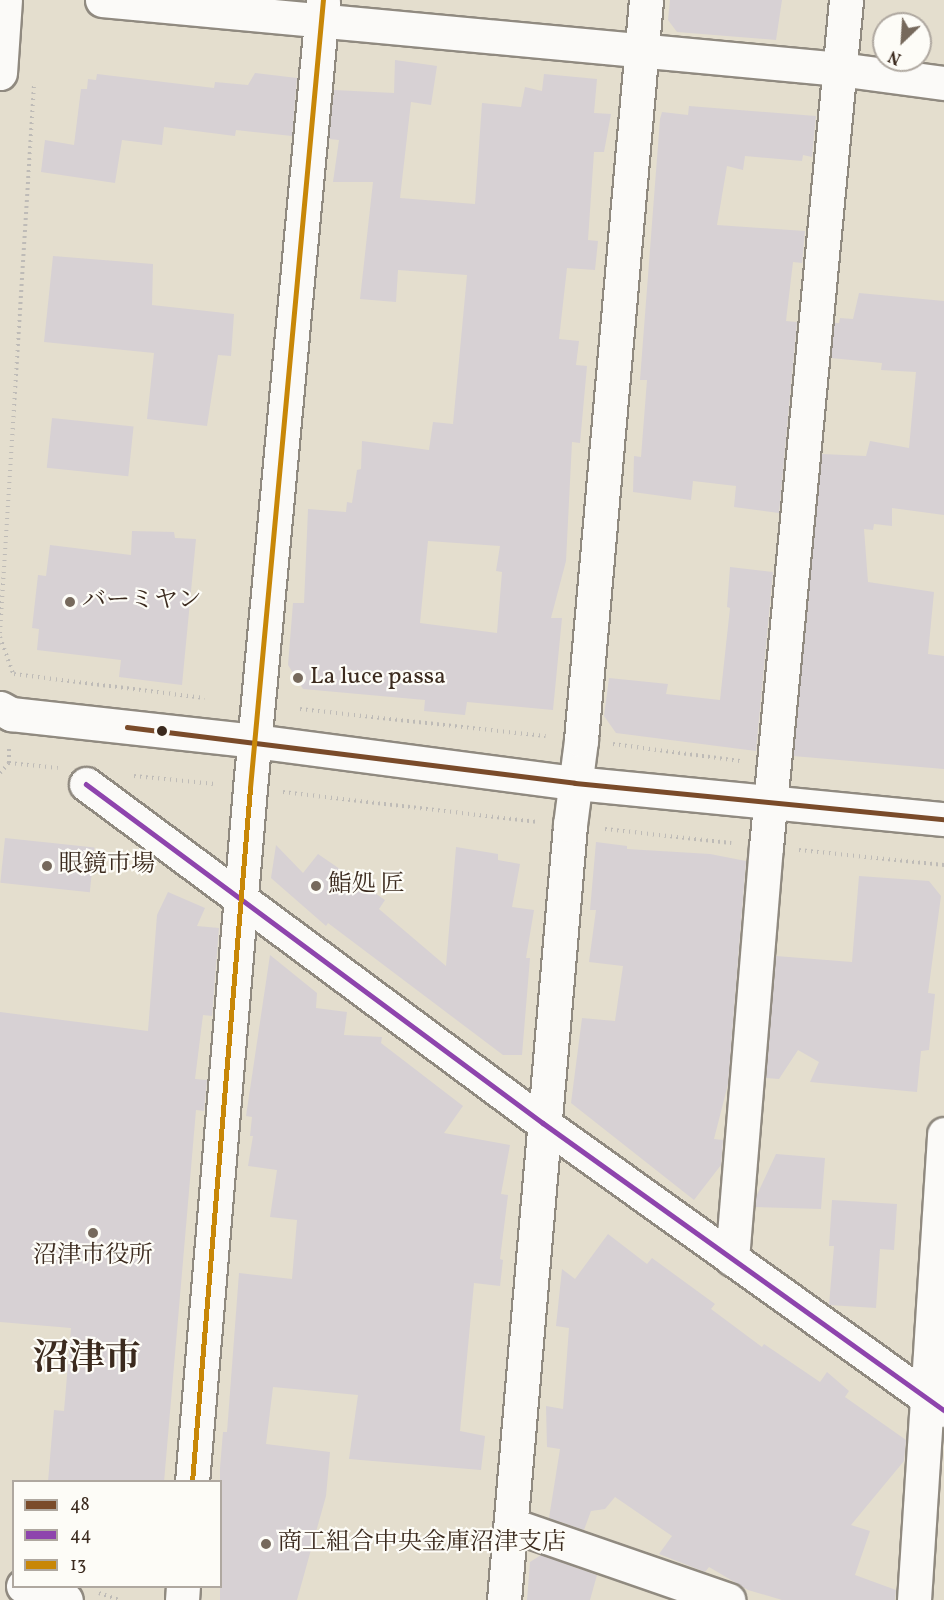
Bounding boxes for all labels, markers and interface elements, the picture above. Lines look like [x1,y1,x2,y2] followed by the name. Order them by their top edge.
[872,12,932,72] north arrow
[885,44,905,69] text: N
[82,588,202,616] place label: バーミヤン
[63,595,77,609] marker: バーミヤン
[310,664,446,692] place label: La luce passa
[291,671,305,685] marker: La luce passa
[156,725,168,737] unlabelled marker
[59,852,155,880] place label: 眼鏡市場
[40,859,54,873] marker: 眼鏡市場
[328,872,405,900] place label: 鮨処 匠
[309,879,323,893] marker: 鮨処 匠
[86,1226,100,1240] marker: 沼津市役所
[33,1243,153,1271] place label: 沼津市役所
[33,1339,141,1383] district label: 沼津市
[12,1480,222,1588] legend
[70,1493,90,1518] text: 48
[70,1523,92,1548] text: 44
[278,1530,566,1558] place label: 商工組合中央金庫沼津支店
[259,1537,273,1551] marker: 商工組合中央金庫沼津支店
[70,1553,86,1578] text: 13

